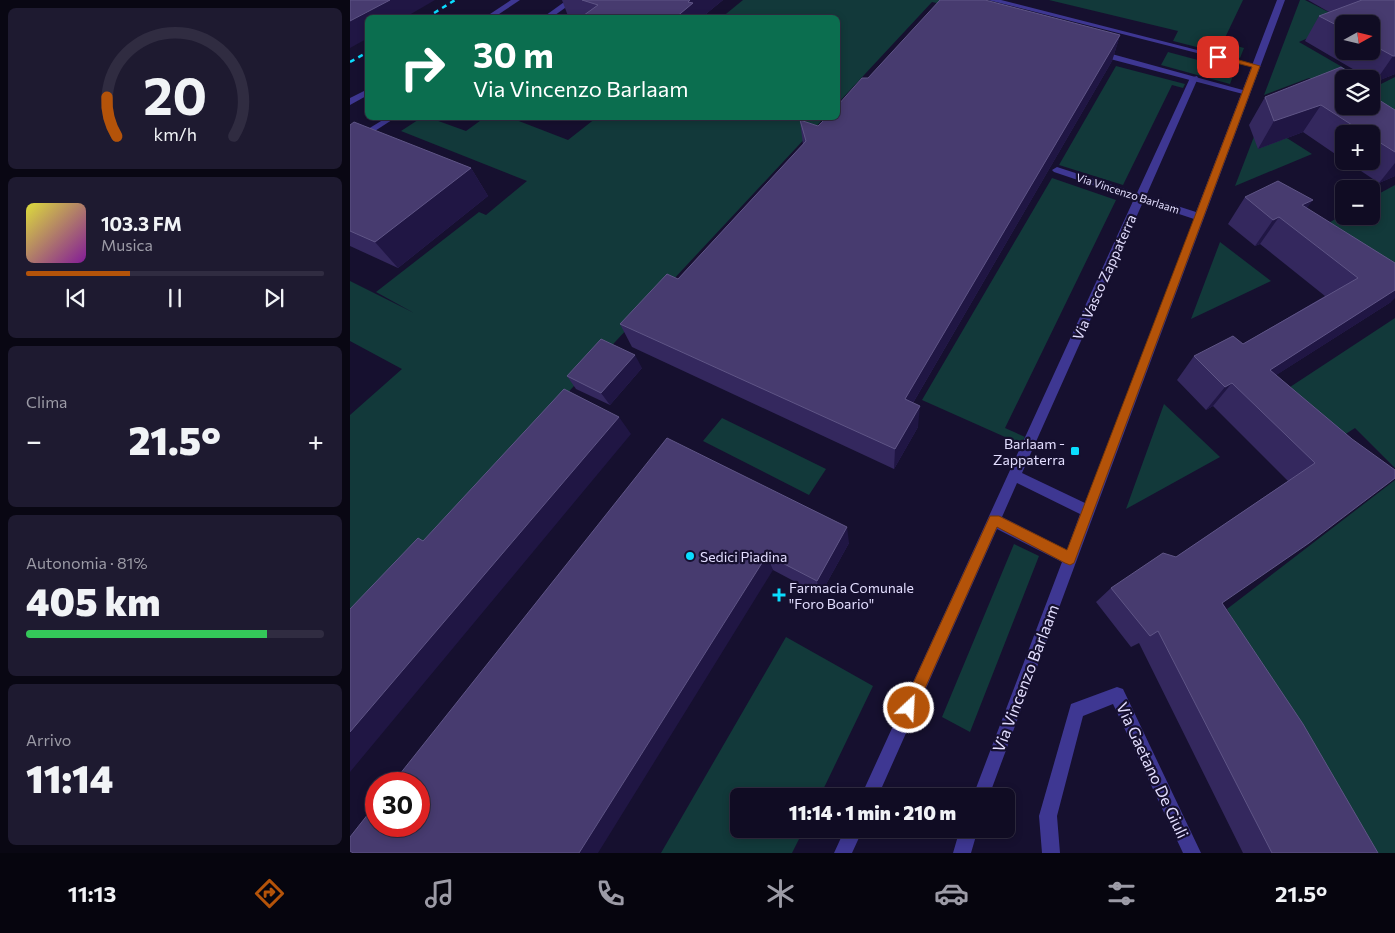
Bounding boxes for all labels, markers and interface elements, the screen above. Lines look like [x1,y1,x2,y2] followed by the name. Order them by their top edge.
[1335,15,1380,60] north arrow
[1335,15,1380,225] map controls
[473,32,554,75] text: 30 m
[390,35,455,100] icon: right
[1197,36,1239,78] pin
[1204,43,1232,71] icon: arrive
[143,62,207,126] text: 20
[1335,70,1380,115] button: layers
[473,75,688,102] text: Via Vincenzo Barlaam
[153,123,197,145] text: km/h
[1335,125,1380,170] button: +
[1075,170,1181,216] street label: Via Vincenzo Barlaam
[1335,180,1380,225] button: −
[101,212,182,235] text: 103.3 FM
[1069,212,1139,342] street label: Via Vasco Zappaterra
[101,235,153,254] text: Musica
[62,284,90,312] icon: previous
[161,284,189,312] icon: pause
[260,284,288,312] icon: next
[26,392,67,411] text: Clima
[128,416,221,463] text: 21.5°
[26,423,42,457] text: −
[308,423,324,457] text: +
[993,435,1065,468] place label: Barlaam - Zappaterra
[1069,445,1081,457] marker: Barlaam - Zappaterra
[700,548,787,565] place label: Sedici Piadina
[684,550,696,562] marker: Sedici Piadina
[26,553,148,572] text: Autonomia · 81%
[26,577,160,624] text: 405 km
[789,579,914,612] place label: Farmacia Comunale "Foro Boario"
[773,589,785,601] marker: Farmacia Comunale "Foro Boario"
[988,601,1062,755] street label: Via Vincenzo Barlaam
[882,681,934,733] position arrow
[1113,699,1193,841] street label: Via Gaetano De Giuli
[26,730,71,749] text: Arrivo
[26,754,113,801] text: 11:14
[365,772,430,837] speed limit sign: 30
[789,801,956,824] text: 11:14 · 1 min · 210 m
[252,876,287,911] icon: directions
[422,876,457,911] icon: music
[593,876,628,911] icon: phone
[763,876,798,911] icon: climate
[934,876,969,911] icon: car
[1104,876,1139,911] icon: filters
[68,880,116,907] text: 11:13
[1275,880,1327,907] text: 21.5°

